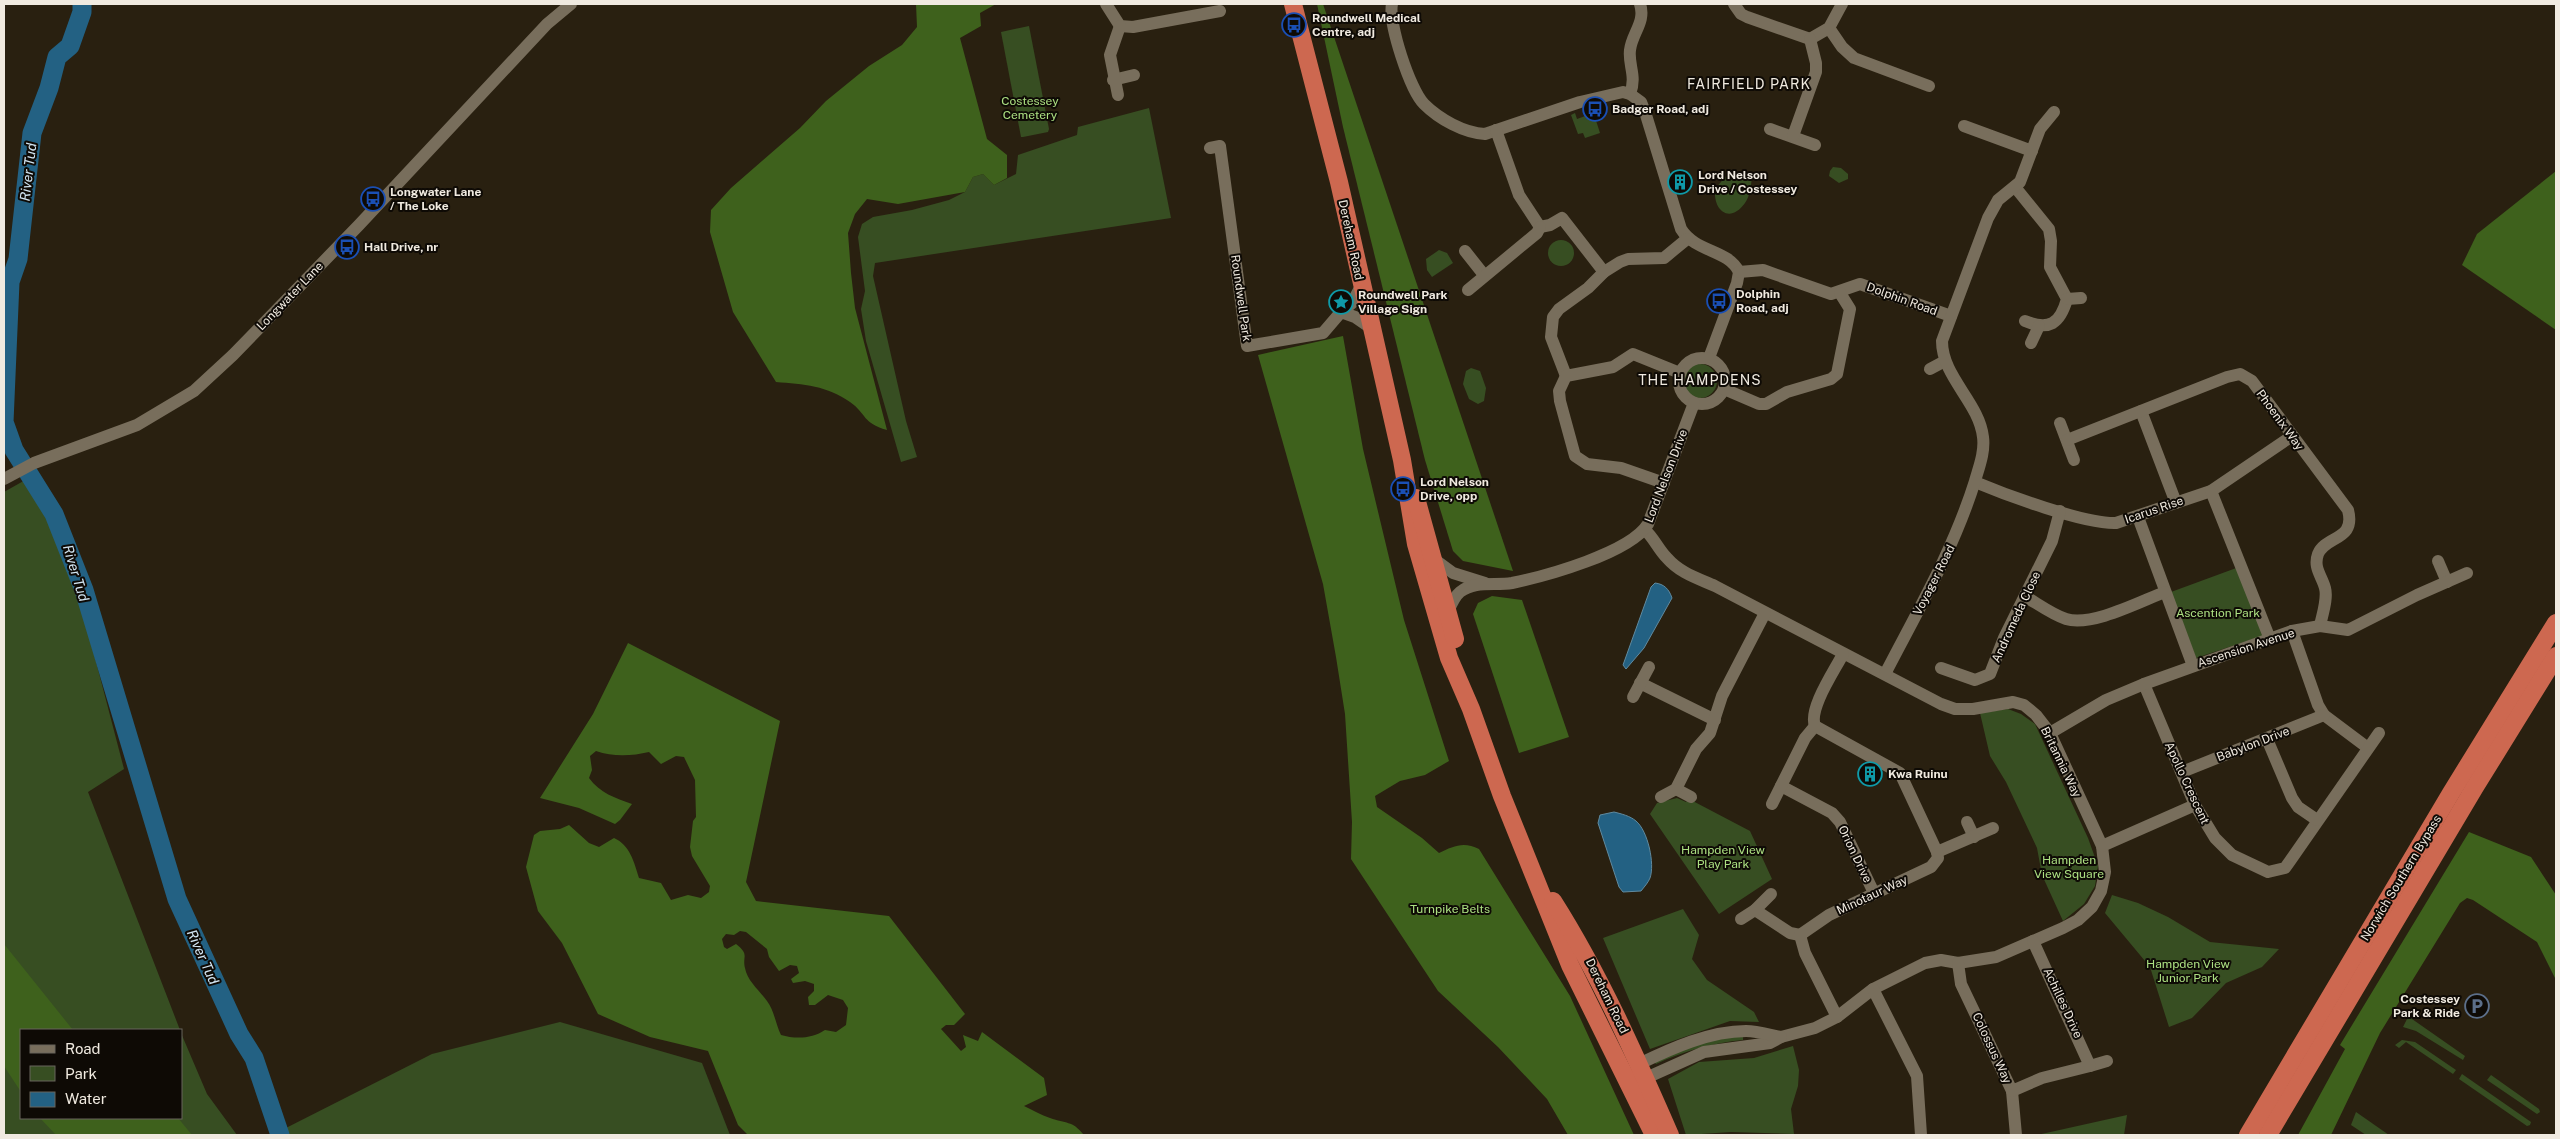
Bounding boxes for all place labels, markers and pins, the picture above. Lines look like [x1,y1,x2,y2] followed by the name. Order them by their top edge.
[1312,11,1421,39] place label: Roundwell Medical Centre, adj
[1281,12,1307,38] bus stop icon: Roundwell Medical Centre, adj
[1582,96,1608,122] bus stop icon: Badger Road, adj
[1612,102,1709,116] place label: Badger Road, adj
[1698,168,1798,196] place label: Lord Nelson Drive / Costessey
[1667,169,1693,195] building icon: Lord Nelson Drive / Costessey
[390,185,481,213] place label: Longwater Lane / The Loke
[360,186,386,212] bus stop icon: Longwater Lane / The Loke
[334,234,360,260] bus stop icon: Hall Drive, nr
[364,240,438,254] place label: Hall Drive, nr
[1736,287,1789,315] place label: Dolphin Road, adj
[1358,288,1448,316] place label: Roundwell Park Village Sign
[1706,288,1732,314] bus stop icon: Dolphin Road, adj
[1328,289,1354,315] place icon: Roundwell Park Village Sign
[1420,475,1489,503] place label: Lord Nelson Drive, opp
[1390,476,1416,502] bus stop icon: Lord Nelson Drive, opp
[1857,761,1883,787] building icon: Kwa Ruinu
[1888,767,1948,781] place label: Kwa Ruinu
[2393,992,2460,1020] place label: Costessey Park & Ride
[2464,993,2490,1019] parking icon: Costessey Park & Ride

